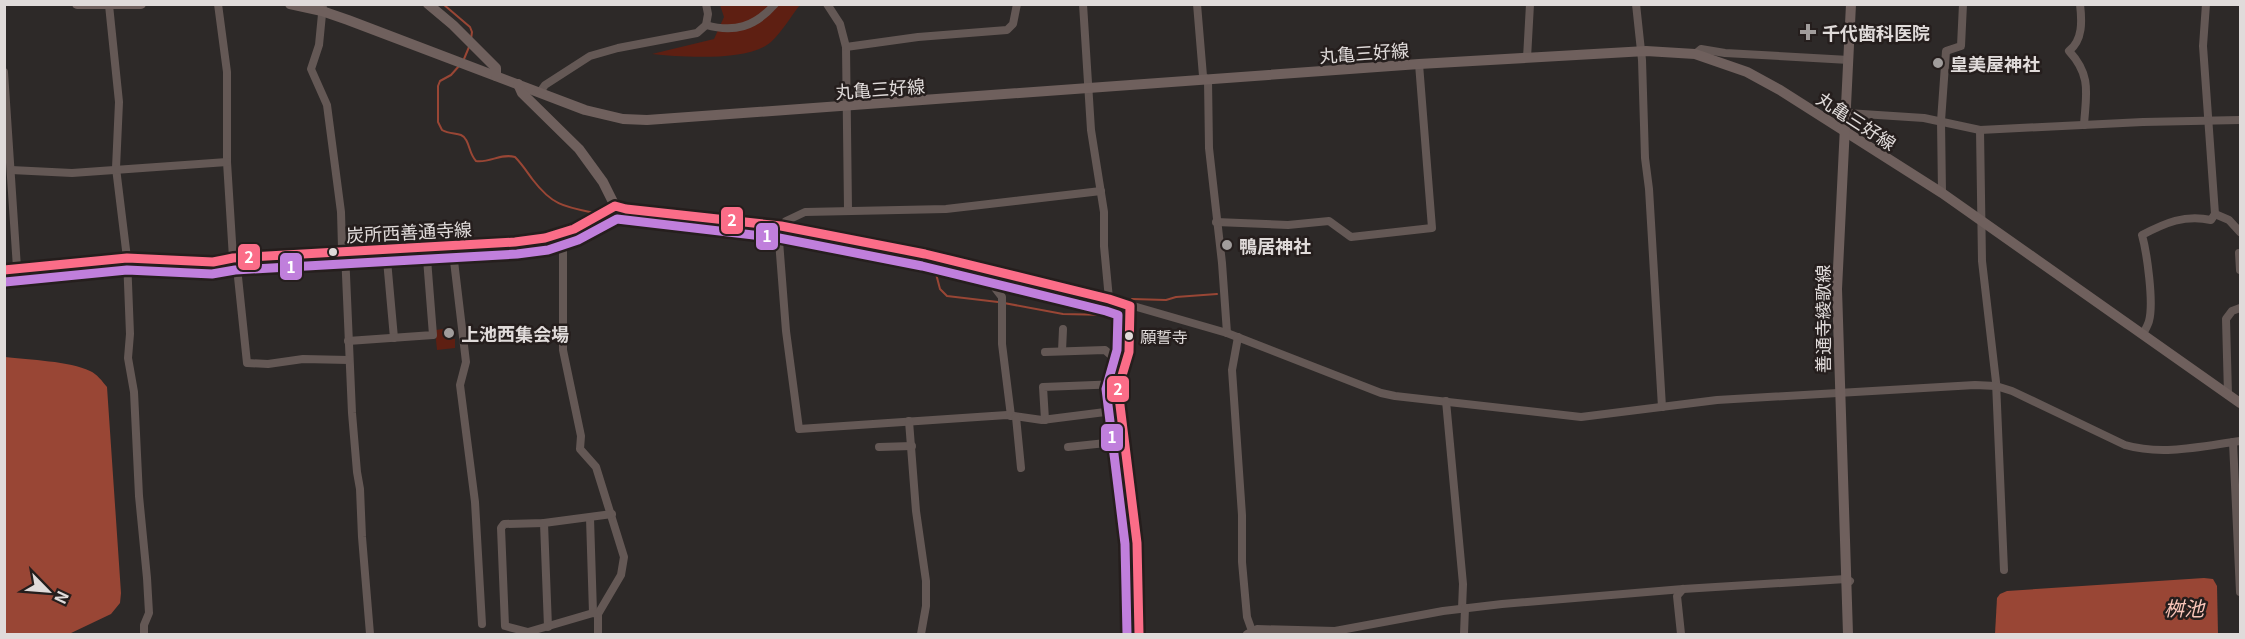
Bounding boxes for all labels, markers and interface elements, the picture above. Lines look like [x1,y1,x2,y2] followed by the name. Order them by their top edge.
[1822,19,1930,45] place label: 千代歯科医院
[1799,23,1817,41] marker: 千代歯科医院
[1318,36,1410,68] street label: 丸亀三好線
[1950,50,2040,76] place label: 皇美屋神社
[1931,56,1945,70] marker: 皇美屋神社
[834,72,926,104] street label: 丸亀三好線
[1812,85,1902,155] street label: 丸亀三好線
[720,206,744,235] line badge: 2
[727,207,737,231] text: 2
[345,215,473,247] street label: 炭所西善通寺線
[755,222,779,251] line badge: 1
[762,223,772,247] text: 1
[1239,232,1311,258] place label: 鴨居神社
[1220,238,1234,252] marker: 鴨居神社
[237,243,261,271] line badge: 2
[244,244,254,268] text: 2
[327,246,339,258] unlabelled marker
[279,252,303,281] line badge: 1
[286,254,296,278] text: 1
[1809,265,1835,373] street label: 善通寺綾歌線
[461,320,569,346] place label: 上池西集会場
[1140,324,1188,348] place label: 願誓寺
[442,326,456,340] marker: 上池西集会場
[1123,330,1135,342] marker: 願誓寺
[1106,375,1130,403] line badge: 2
[1113,376,1123,400] text: 2
[1100,423,1124,452] line badge: 1
[1107,424,1117,448] text: 1
[18,561,78,621] north arrow
[49,587,76,608] text: N
[2164,593,2206,622] water label: 桝池

